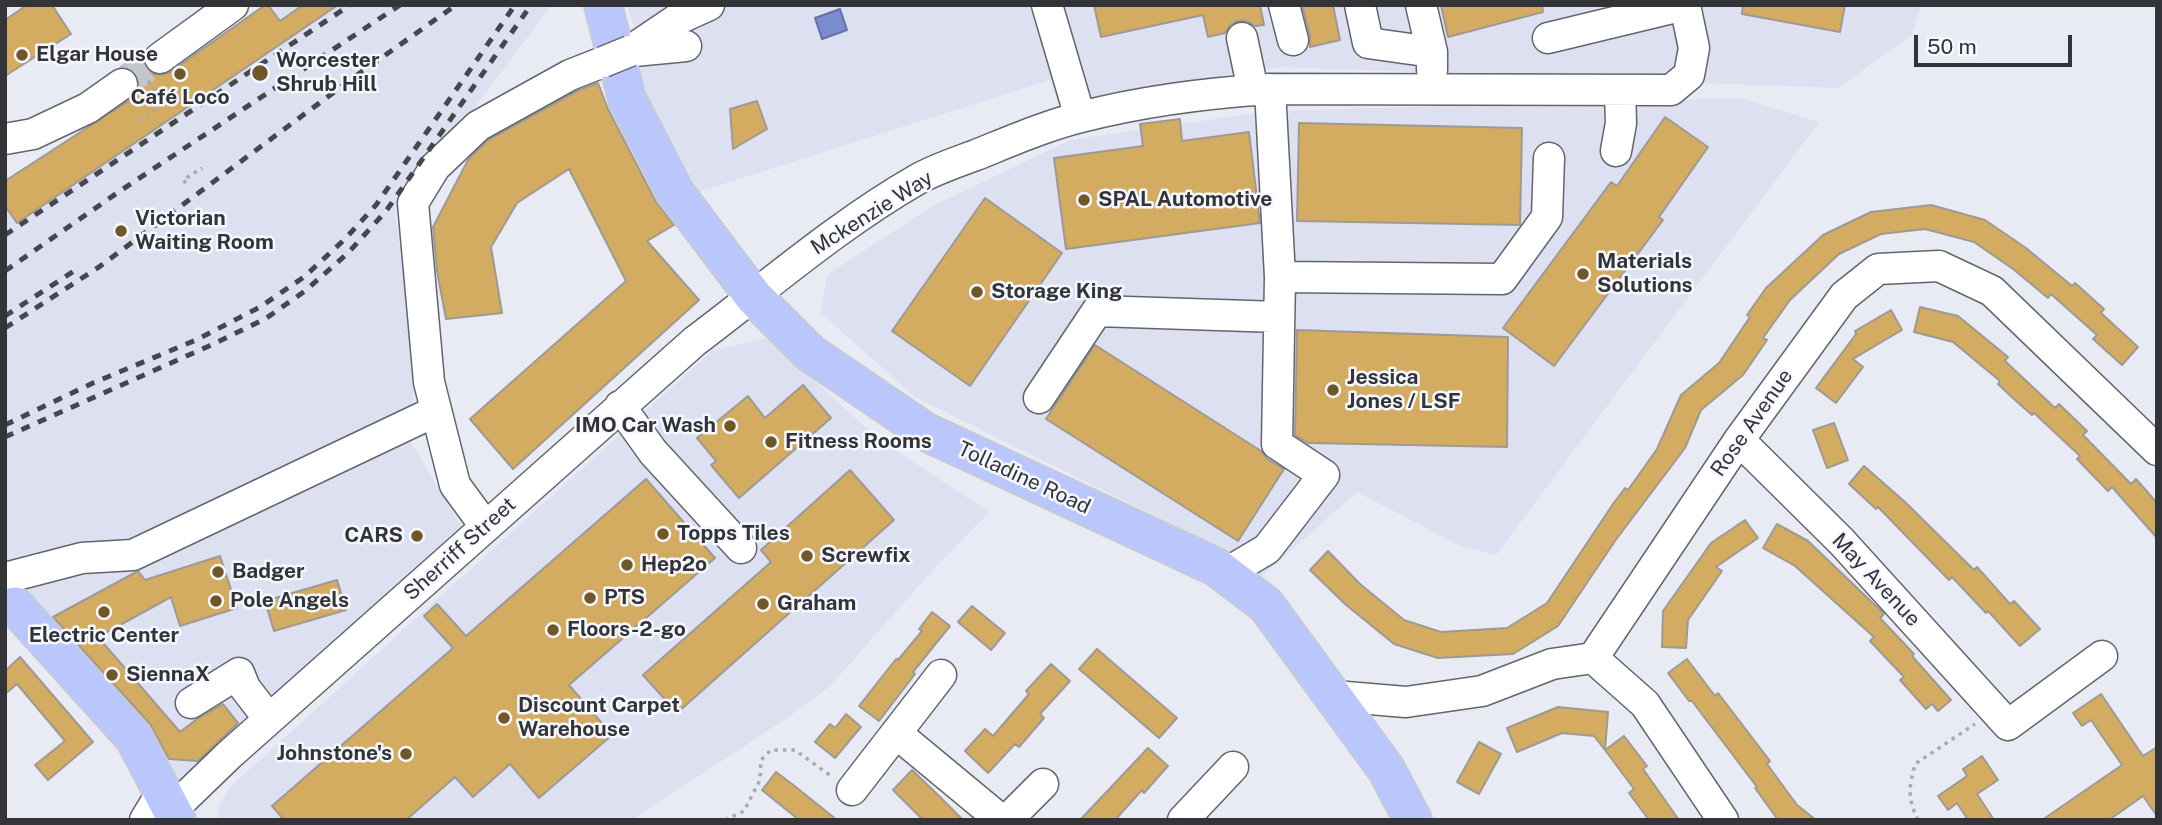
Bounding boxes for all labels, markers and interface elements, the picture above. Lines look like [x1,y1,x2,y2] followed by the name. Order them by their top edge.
[1917,21,2074,65] scale bar
[1927,34,1977,59] text: 50 m
[36,42,158,68] place label: Elgar House
[14,47,30,63] marker: Elgar House
[276,48,380,98] place label: Worcester Shrub Hill
[250,63,270,83] marker: Worcester Shrub Hill
[172,66,188,82] marker: Café Loco
[130,85,230,111] place label: Café Loco
[806,166,938,260] street label: Mckenzie Way
[1098,187,1272,213] place label: SPAL Automotive
[1076,192,1092,208] marker: SPAL Automotive
[135,206,274,256] place label: Victorian Waiting Room
[113,223,129,239] marker: Victorian Waiting Room
[1597,249,1693,299] place label: Materials Solutions
[1575,266,1591,282] marker: Materials Solutions
[991,279,1122,305] place label: Storage King
[969,284,985,300] marker: Storage King
[1706,364,1798,482] street label: Rose Avenue
[1347,365,1461,415] place label: Jessica Jones / LSF
[1325,382,1341,398] marker: Jessica Jones / LSF
[575,413,716,439] place label: IMO Car Wash
[722,418,738,434] marker: IMO Car Wash
[785,429,932,455] place label: Fitness Rooms
[763,434,779,450] marker: Fitness Rooms
[954,436,1094,520] street label: Tolladine Road
[399,492,521,606] street label: Sherriff Street
[677,521,790,547] place label: Topps Tiles
[344,523,403,549] place label: CARS
[655,526,671,542] marker: Topps Tiles
[409,528,425,544] marker: CARS
[1826,528,1926,632] street label: May Avenue
[821,543,911,569] place label: Screwfix
[799,548,815,564] marker: Screwfix
[641,552,707,578] place label: Hep2o
[619,557,635,573] marker: Hep2o
[232,559,305,585] place label: Badger
[210,564,226,580] marker: Badger
[604,585,645,611] place label: PTS
[230,588,349,614] place label: Pole Angels
[582,590,598,606] marker: PTS
[777,591,856,617] place label: Graham
[208,593,224,609] marker: Pole Angels
[755,596,771,612] marker: Graham
[96,604,112,620] marker: Electric Center
[567,617,686,643] place label: Floors-2-go
[545,622,561,638] marker: Floors-2-go
[29,623,179,649] place label: Electric Center
[126,662,210,688] place label: SiennaX
[104,667,120,683] marker: SiennaX
[518,693,680,743] place label: Discount Carpet Warehouse
[496,710,512,726] marker: Discount Carpet Warehouse
[277,741,392,767] place label: Johnstone's
[398,746,414,762] marker: Johnstone's

